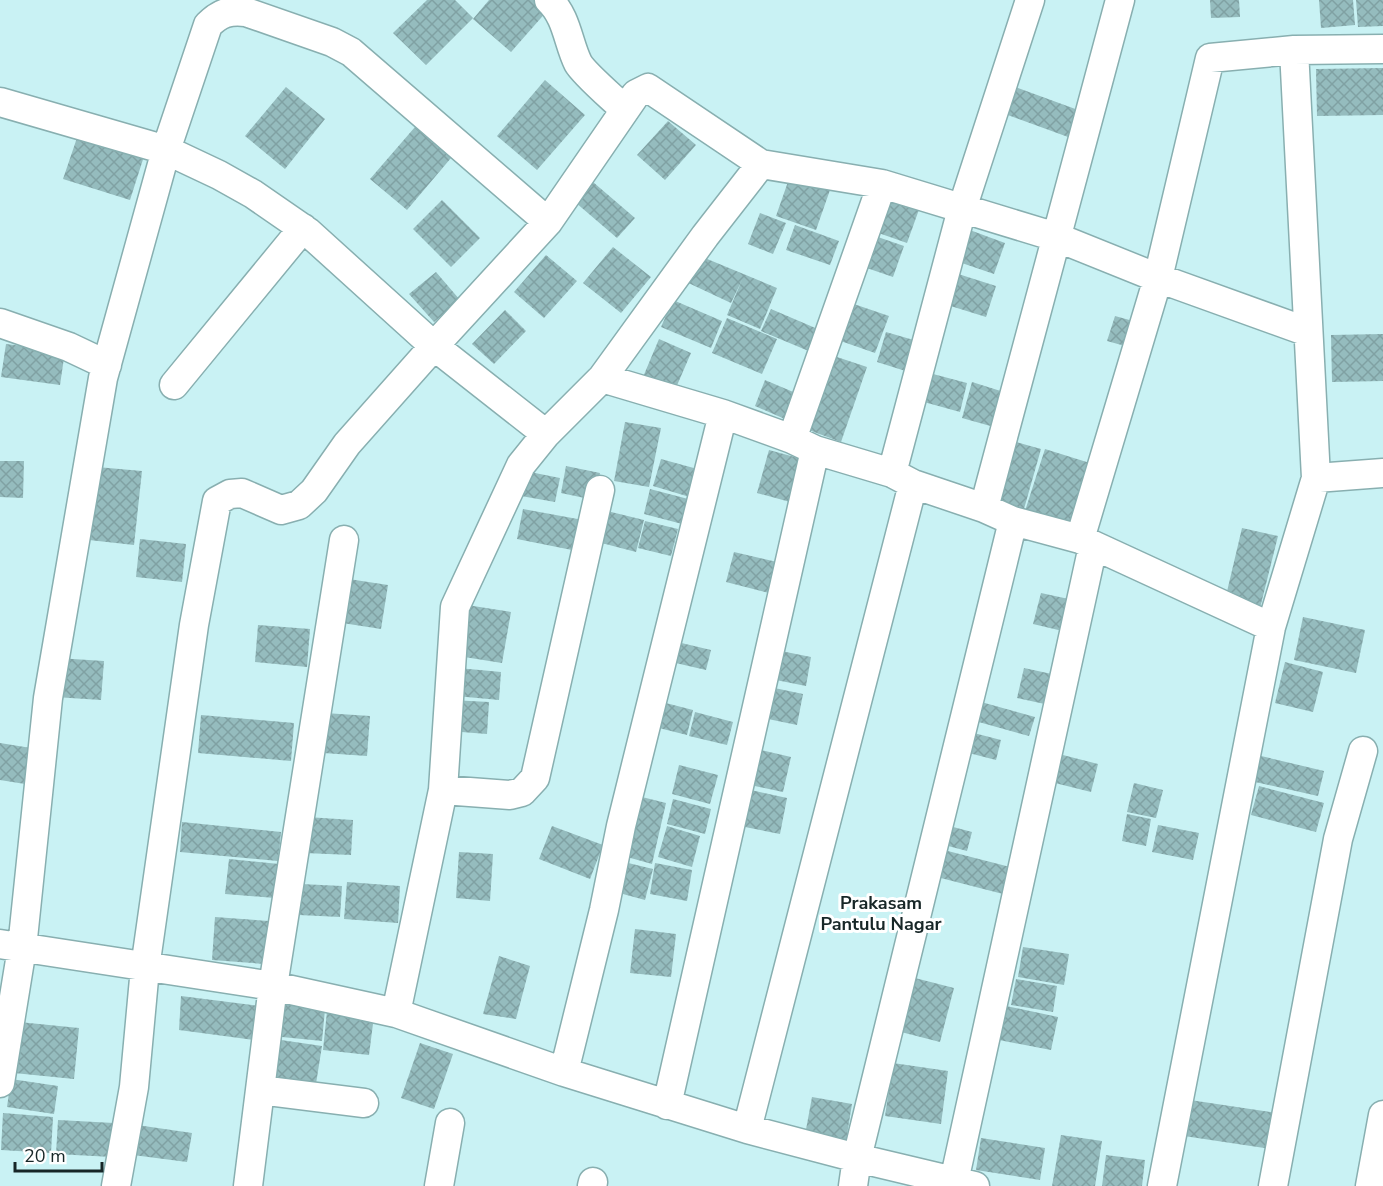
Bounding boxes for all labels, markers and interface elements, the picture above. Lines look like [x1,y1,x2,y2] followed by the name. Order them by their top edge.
[820,891,942,936] district label: Prakasam Pantulu Nagar
[15,1135,102,1173] scale bar
[24,1144,66,1168] text: 20 m

